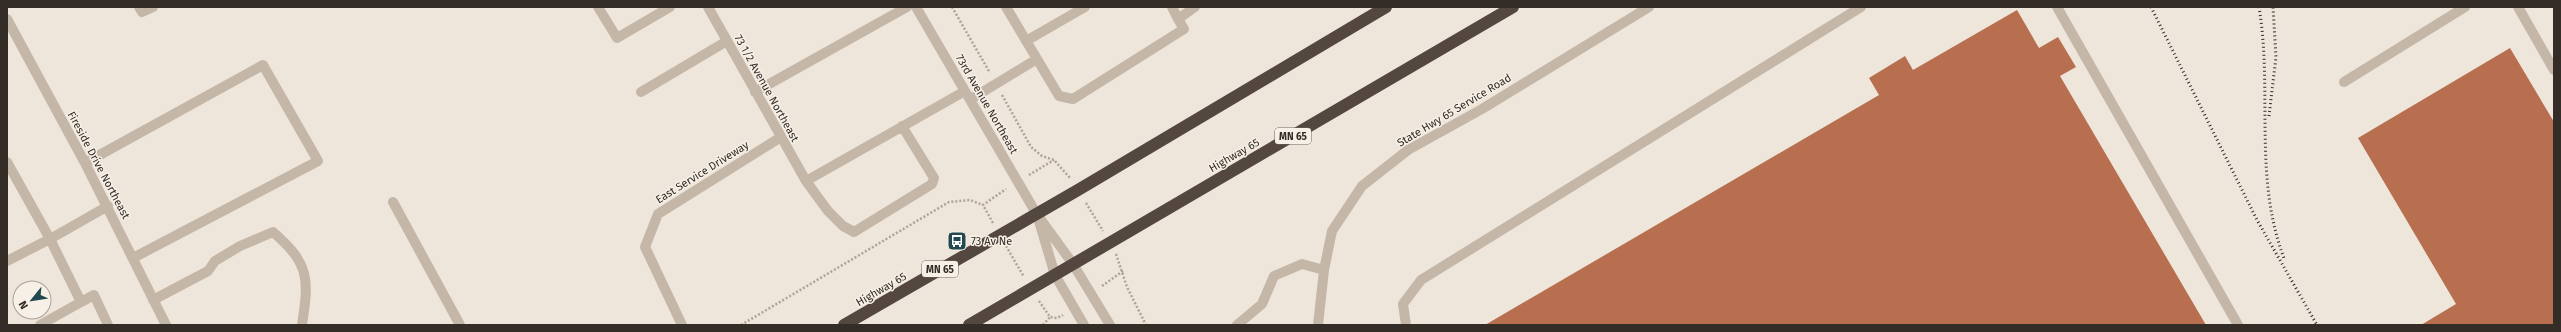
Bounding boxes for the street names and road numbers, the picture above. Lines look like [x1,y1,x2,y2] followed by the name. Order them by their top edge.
[732,32,801,144] street label: 73 1/2 Avenue Northeast
[953,52,1020,156] street label: 73rd Avenue Northeast
[1395,71,1514,150] street label: State Hwy 65 Service Road
[65,109,132,221] street label: Fireside Drive Northeast
[1275,128,1311,144] road number: MN 65
[1207,136,1262,175] street label: Highway 65
[653,138,752,206] street label: East Service Driveway
[922,261,958,277] road number: MN 65
[854,270,909,309] street label: Highway 65

